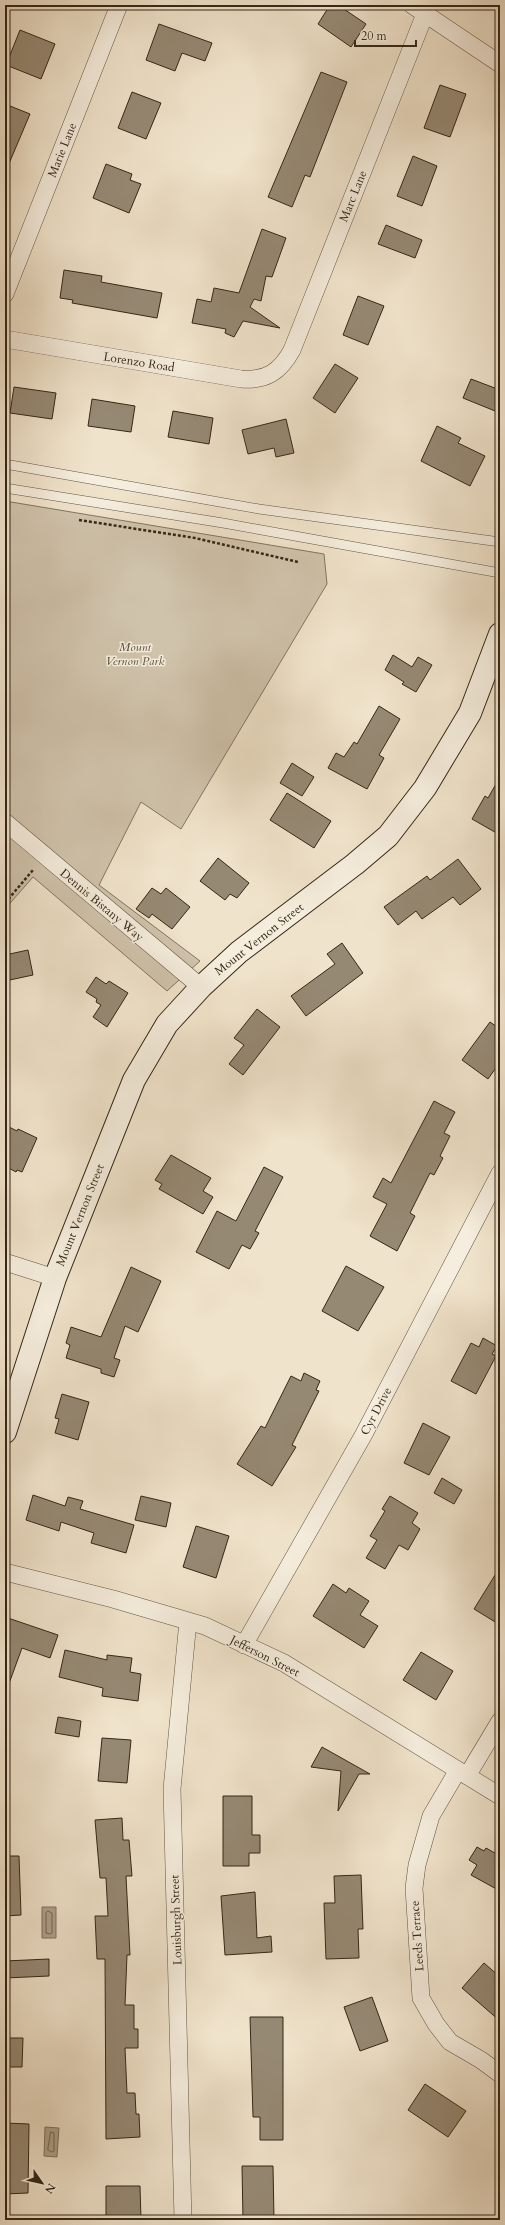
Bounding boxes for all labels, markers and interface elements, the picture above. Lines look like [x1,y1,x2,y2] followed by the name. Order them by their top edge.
[355,22,416,48] scale bar
[361,28,388,44] text: 20 m
[44,120,80,180] street label: Marie Lane
[335,168,371,224] street label: Marc Lane
[102,348,176,376] street label: Lorenzo Road
[106,639,164,669] park label: Mount Vernon Park
[57,865,148,945] street label: Dennis Bistany Way
[211,899,307,979] street label: Mount Vernon Street
[52,1161,108,1269] street label: Mount Vernon Street
[357,1384,395,1438] street label: Cyr Drive
[226,1631,303,1680] street label: Jefferson Street
[166,1874,186,1966] street label: Louisburgh Street
[407,1900,427,1972] street label: Leeds Terrace
[22,2163,62,2203] north arrow
[41,2180,59,2197] text: N

